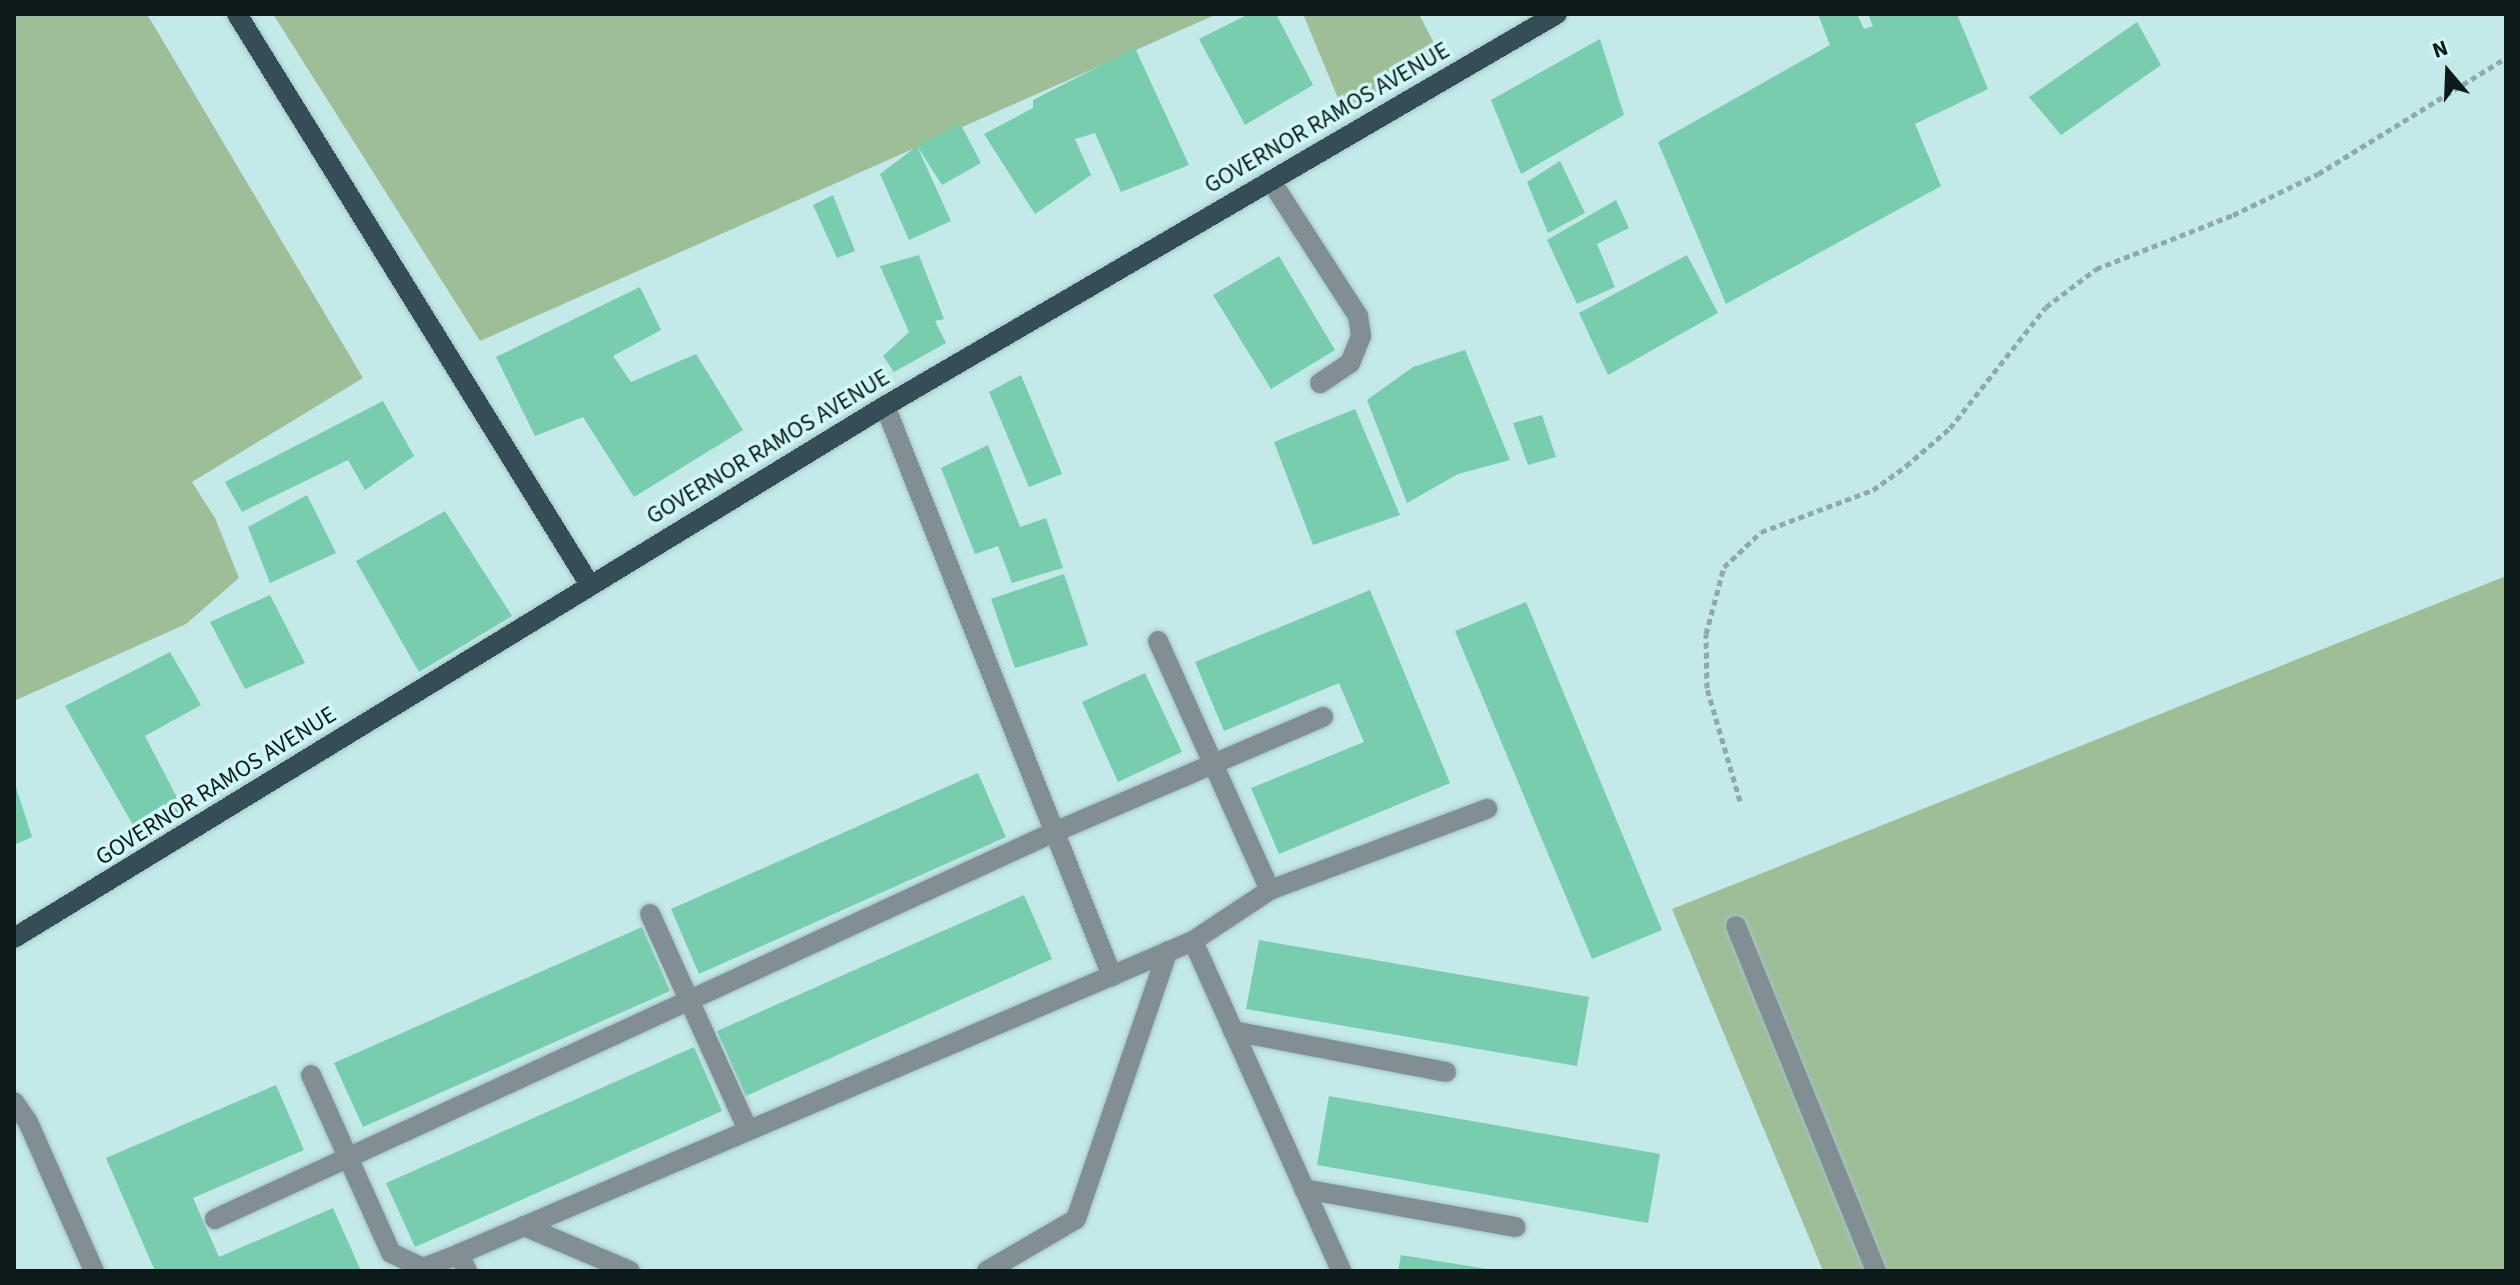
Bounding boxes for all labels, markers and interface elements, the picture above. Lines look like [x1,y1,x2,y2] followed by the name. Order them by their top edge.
[2408,32,2488,112] north arrow
[2428,32,2452,67] text: N
[1199,36,1455,200] street label: GOVERNOR RAMOS AVENUE
[641,363,895,531] street label: GOVERNOR RAMOS AVENUE
[90,700,342,872] street label: GOVERNOR RAMOS AVENUE

